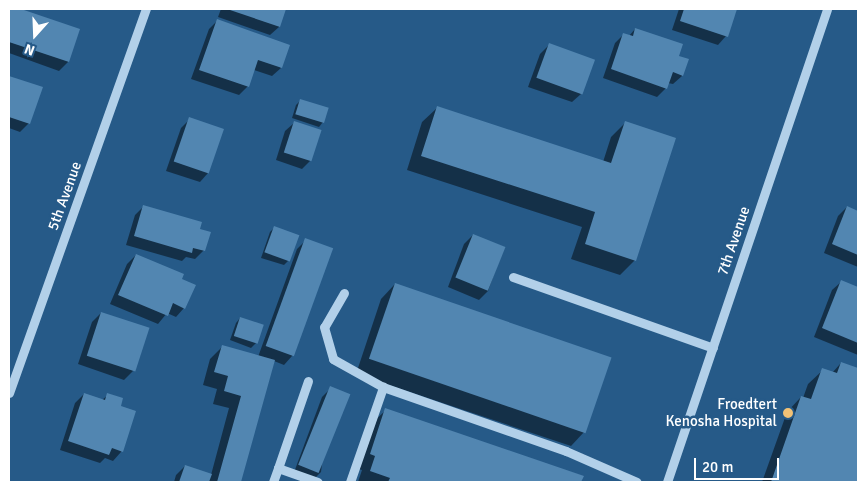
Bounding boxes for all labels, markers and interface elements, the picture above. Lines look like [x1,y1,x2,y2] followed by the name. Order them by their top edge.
[10,10,60,60] north arrow
[22,40,37,59] text: N
[44,159,86,233] street label: 5th Avenue
[714,204,754,278] street label: 7th Avenue
[666,395,777,430] place label: Froedtert Kenosha Hospital
[781,406,795,420] marker: Froedtert Kenosha Hospital
[697,448,782,480] scale bar
[702,458,733,476] text: 20 m

